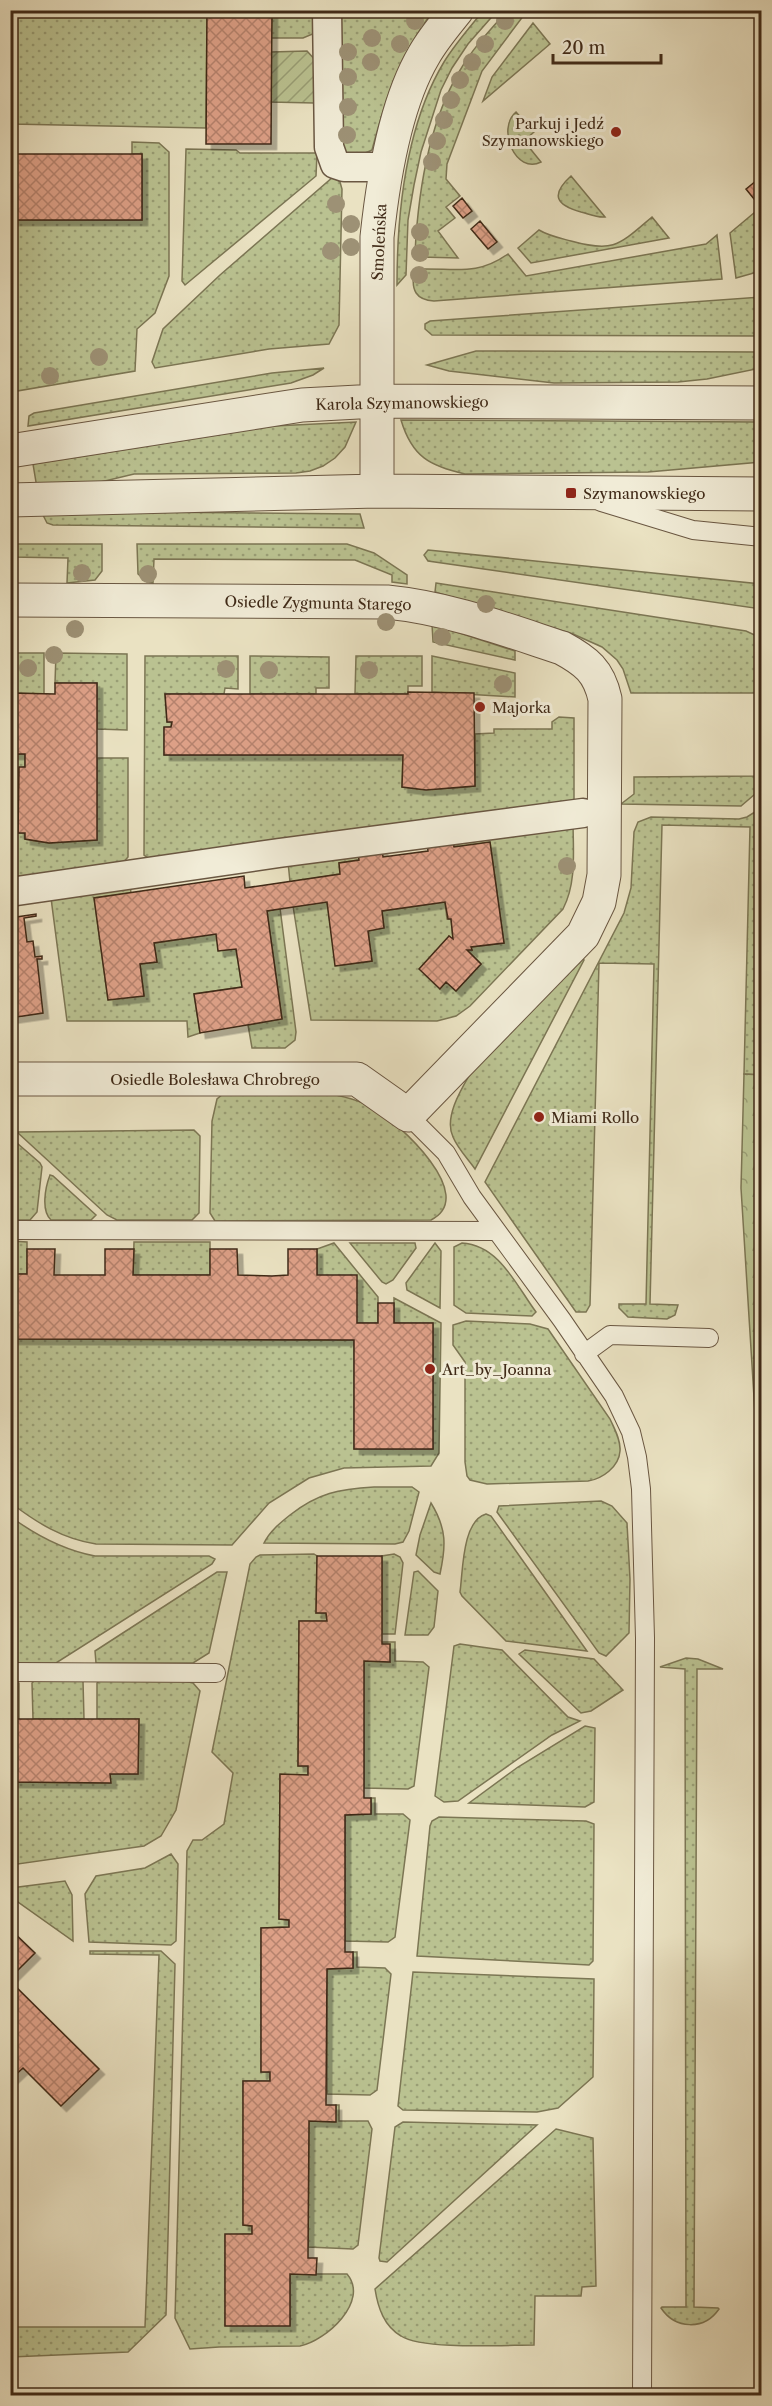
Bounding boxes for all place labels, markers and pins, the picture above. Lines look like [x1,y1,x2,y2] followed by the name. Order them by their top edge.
[482,114,604,150] place label: Parkuj i Jedź Szymanowskiego
[609,125,623,139] marker: Parkuj i Jedź Szymanowskiego
[583,484,705,503] place label: Szymanowskiego
[564,486,578,500] marker: Szymanowskiego
[492,698,551,717] place label: Majorka
[473,700,487,714] marker: Majorka
[551,1108,639,1127] place label: Miami Rollo
[532,1110,546,1124] marker: Miami Rollo
[441,1360,551,1379] place label: Art_by_Joanna
[423,1362,437,1376] marker: Art_by_Joanna

